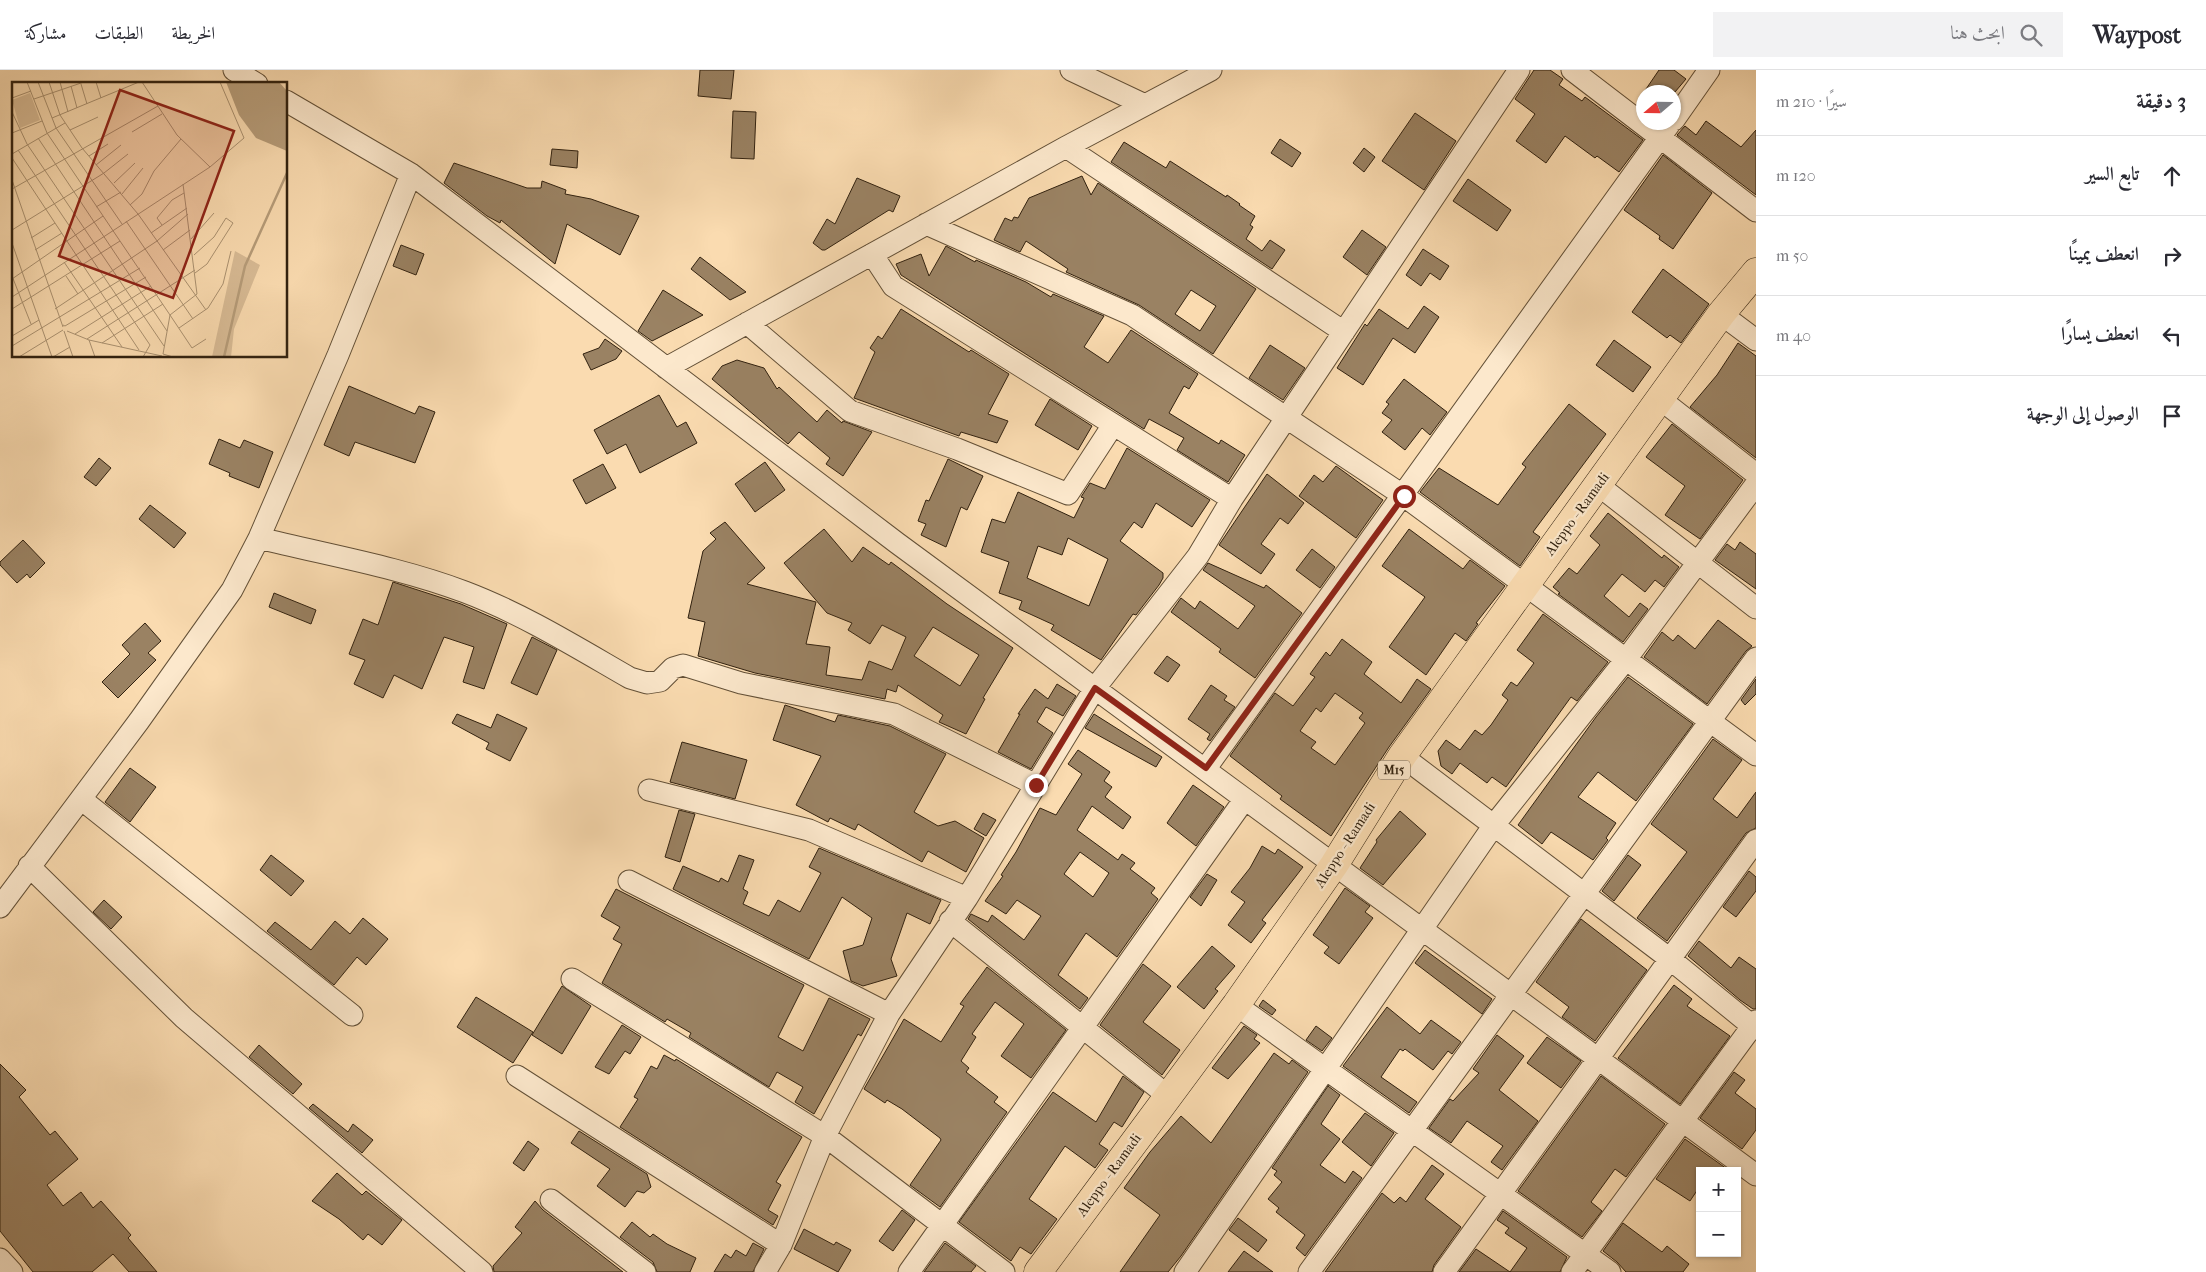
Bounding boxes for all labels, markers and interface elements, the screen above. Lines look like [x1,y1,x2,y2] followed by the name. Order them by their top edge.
[1713,12,2063,57] search box
[2017,21,2045,49] icon: search
[2093,21,2181,49] text: Waypost
[1950,22,2005,44] text: ابحث هنا
[25,23,66,44] text: مشاركة
[94,23,143,44] text: الطبقات
[171,23,215,44] text: الخريطة
[12,82,288,358] inset map
[1636,85,1681,130] north arrow
[2136,89,2186,113] text: 3 دقيقة
[1776,92,1847,111] text: سيرًا · 210 m
[2158,162,2186,190] icon: ahead
[2085,163,2139,185] text: تابع السير
[1776,166,1816,185] text: 120 m
[2158,242,2186,270] icon: right
[2069,243,2139,265] text: انعطف يمينًا
[1776,246,1808,265] text: 50 m
[2158,322,2186,350] icon: left
[2061,323,2139,345] text: انعطف يسارًا
[1776,326,1811,345] text: 40 m
[2158,402,2186,430] icon: arrive
[2027,403,2139,425] text: الوصول إلى الوجهة
[1541,469,1613,560] street label: Aleppo - Ramadi
[1393,485,1416,508] route start
[1378,760,1410,780] road number: M15
[1025,774,1048,797] route end
[1311,799,1379,892] street label: Aleppo - Ramadi
[1073,1130,1145,1221] street label: Aleppo - Ramadi
[1696,1167,1741,1257] map controls
[1696,1167,1741,1212] button: +
[1696,1212,1741,1257] button: −

